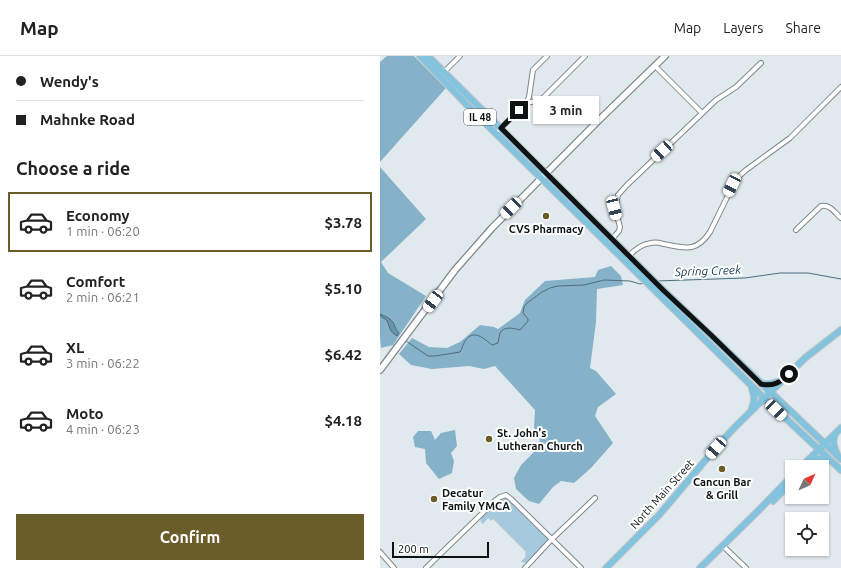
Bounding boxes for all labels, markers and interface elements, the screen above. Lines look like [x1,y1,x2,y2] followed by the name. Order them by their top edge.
[20,17,59,39] text: Map
[674,20,701,36] text: Map
[723,20,763,36] text: Layers
[785,20,821,36] text: Share
[40,73,99,90] text: Wendy's
[533,96,599,124] callout: 3 min
[510,101,528,119] route end
[550,103,582,117] text: 3 min
[464,109,496,125] road number: IL 48
[40,111,135,128] text: Mahnke Road
[649,138,675,164] car
[16,158,130,178] text: Choose a ride
[721,172,743,198] car
[498,195,524,221] car
[605,195,623,221] car
[18,204,54,240] icon: car
[66,207,130,224] text: Economy
[541,211,551,221] marker: CVS Pharmacy
[324,214,362,231] text: $3.78
[509,223,583,235] place label: CVS Pharmacy
[66,224,140,238] text: 1 min · 06:20
[674,263,742,278] water label: Spring Creek
[18,270,54,306] icon: car
[66,273,125,290] text: Comfort
[324,280,362,297] text: $5.10
[421,288,445,314] car
[66,290,140,304] text: 2 min · 06:21
[18,336,54,372] icon: car
[66,339,84,356] text: XL
[324,346,362,363] text: $6.42
[66,356,140,370] text: 3 min · 06:22
[780,365,798,383] route start
[763,397,789,423] car
[18,402,54,438] icon: car
[66,405,104,422] text: Moto
[324,412,362,429] text: $4.18
[66,422,140,436] text: 4 min · 06:23
[497,427,583,452] place label: St. John's Lutheran Church
[484,434,494,444] marker: St. John's Lutheran Church
[704,435,728,461] car
[628,456,697,531] street label: North Main Street
[785,460,829,504] north arrow
[785,460,829,556] map controls
[717,464,727,474] marker: Cancun Bar & Grill
[693,476,752,501] place label: Cancun Bar & Grill
[442,487,510,512] place label: Decatur Family YMCA
[429,494,439,504] marker: Decatur Family YMCA
[785,512,829,556] button: locate
[16,514,364,560] button: Confirm
[392,540,489,559] scale bar
[398,543,429,555] text: 200 m

